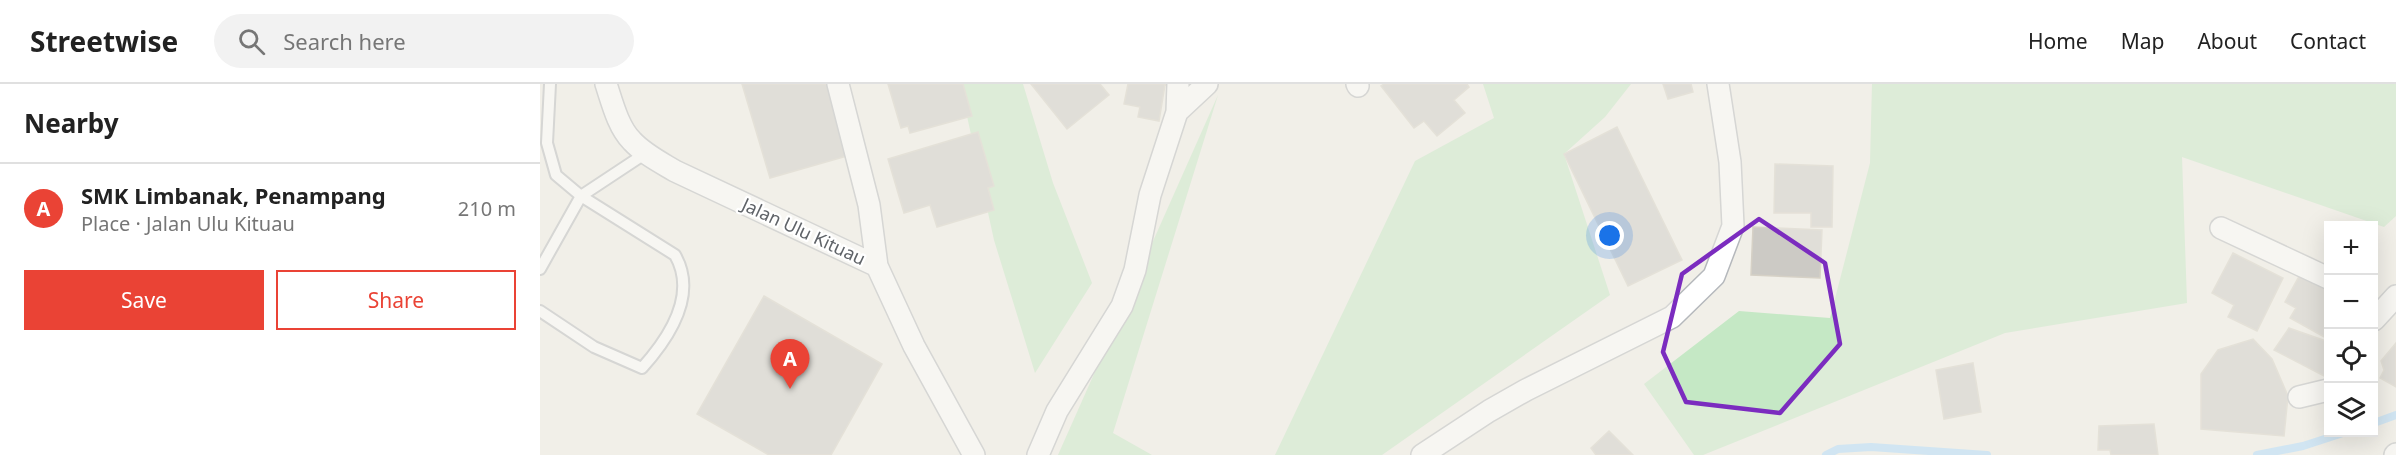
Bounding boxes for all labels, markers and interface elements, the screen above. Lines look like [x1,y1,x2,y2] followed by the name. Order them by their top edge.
[214,14,634,68] search box
[30,22,178,60] text: Streetwise
[235,25,268,58] icon: search
[283,26,406,56] text: Search here
[2028,27,2088,55] text: Home
[2121,27,2164,55] text: Map
[2197,27,2257,55] text: About
[2290,27,2366,55] text: Contact
[24,105,119,141] text: Nearby
[81,180,386,210] text: SMK Limbanak, Penampang
[736,191,870,270] street label: Jalan Ulu Kituau
[37,195,50,222] text: A
[458,195,516,222] text: 210 m
[81,210,295,237] text: Place · Jalan Ulu Kituau
[1595,221,1624,250] your location
[2324,221,2378,437] map controls
[2324,221,2378,275] button: +
[24,270,264,330] button: Save
[276,270,516,330] button: Share
[2324,275,2378,329] button: −
[2324,329,2378,383] button: locate
[770,340,810,389] pin: A
[2324,383,2378,437] button: layers

